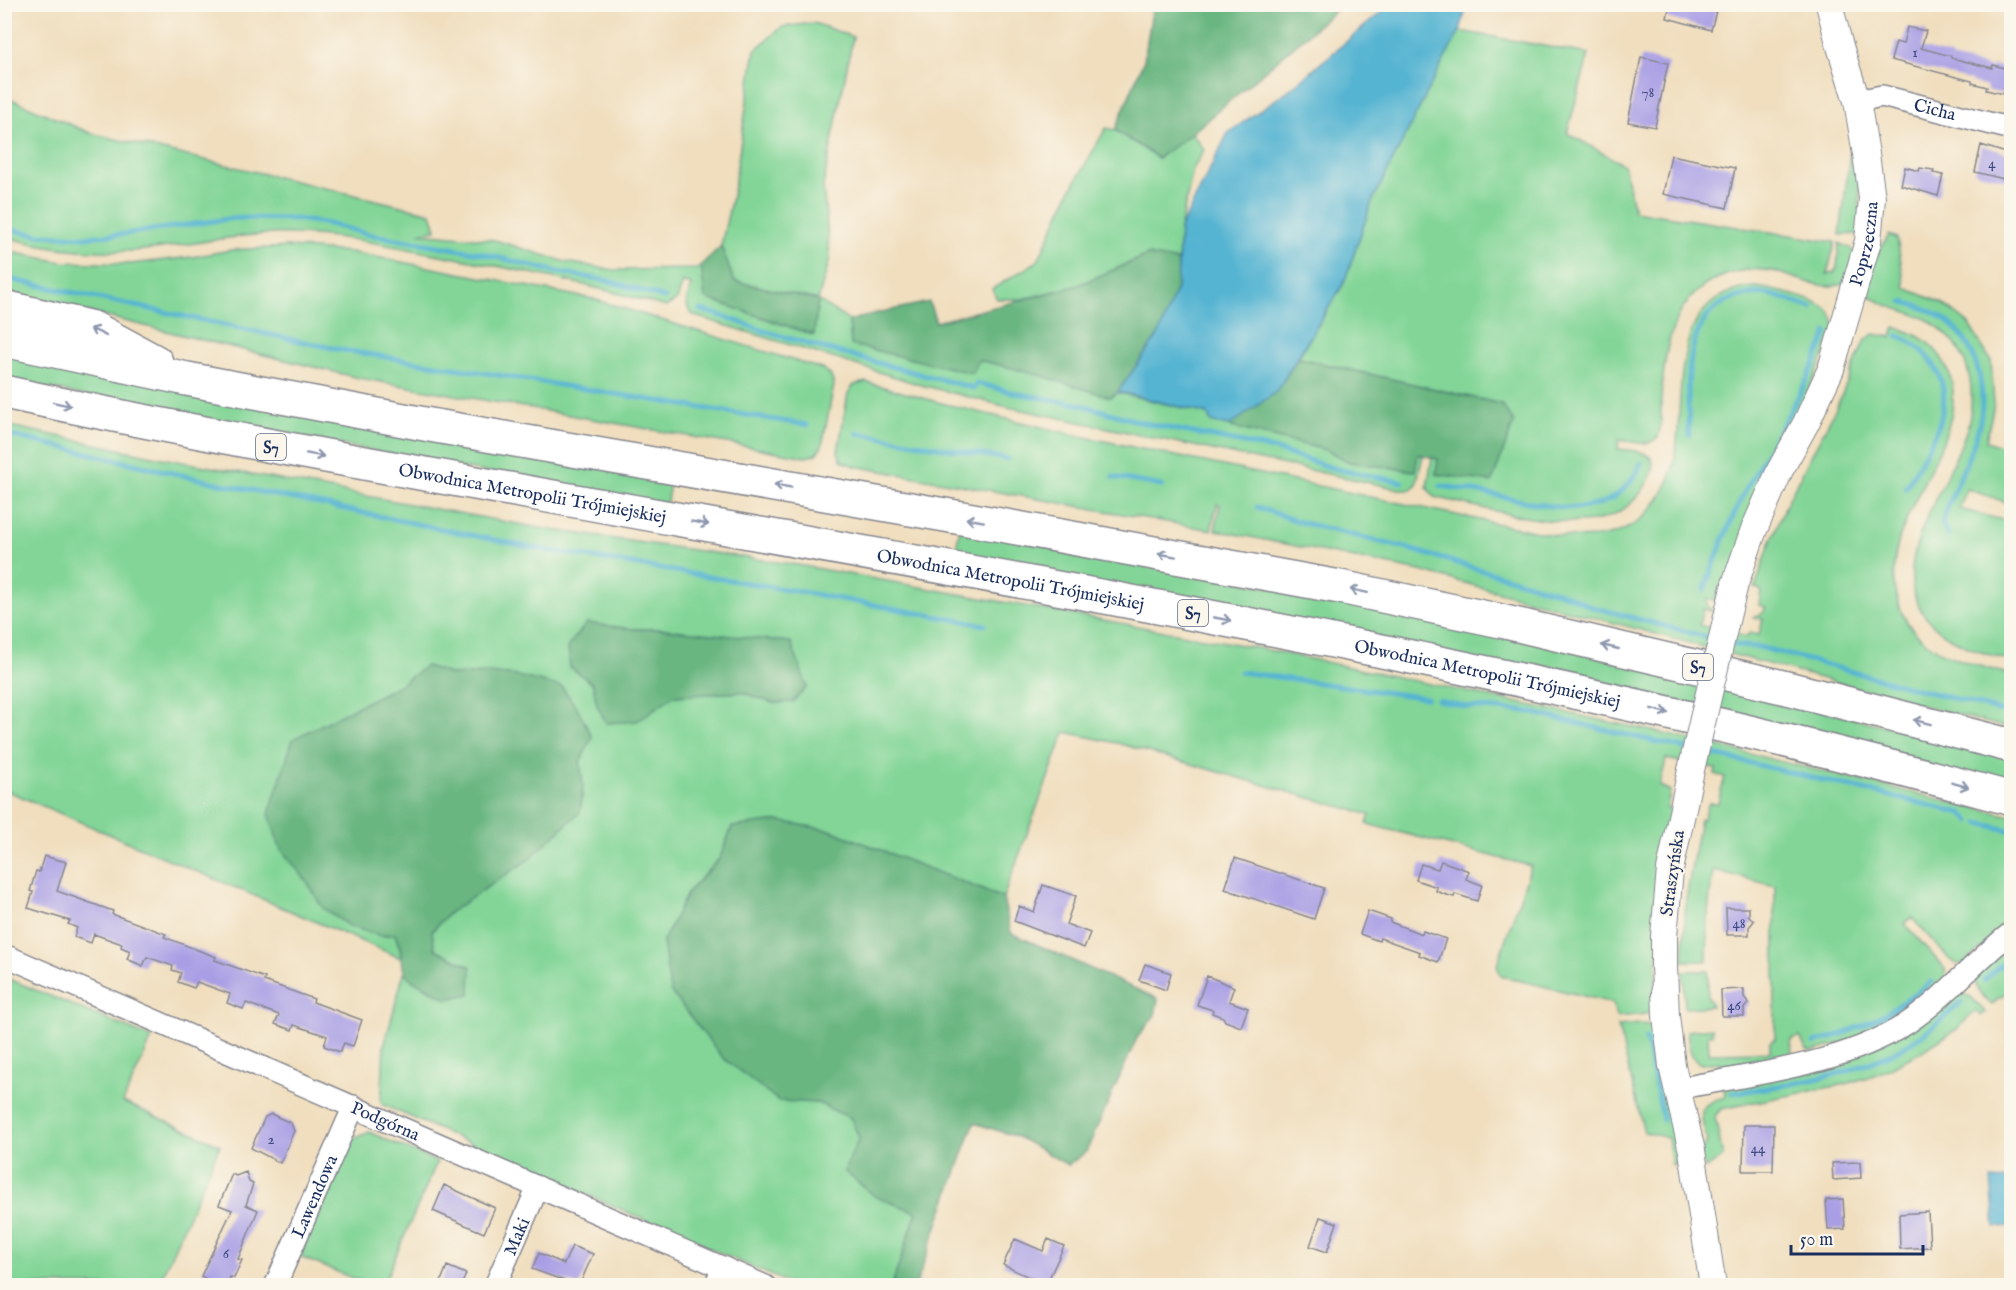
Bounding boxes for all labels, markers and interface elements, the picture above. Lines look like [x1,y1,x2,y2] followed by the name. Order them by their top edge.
[1912,43,1918,62] house number: 1
[1642,83,1655,102] house number: 78
[1911,94,1958,127] street label: Cicha
[1988,154,1996,173] house number: 4
[1846,200,1885,289] street label: Poprzeczna
[90,325,108,337] one-way arrow
[52,399,71,411] one-way arrow
[256,434,286,460] road number: S7
[304,450,324,461] one-way arrow
[397,459,668,530] street label: Obwodnica Metropolii Trójmiejskiej
[774,480,793,491] one-way arrow
[966,514,985,525] one-way arrow
[690,518,709,529] one-way arrow
[875,545,1146,617] street label: Obwodnica Metropolii Trójmiejskiej
[1157,550,1177,561] one-way arrow
[1349,585,1369,596] one-way arrow
[1178,600,1208,626] road number: S7
[1212,614,1232,625] one-way arrow
[1352,636,1622,715] street label: Obwodnica Metropolii Trójmiejskiej
[1601,640,1620,652] one-way arrow
[1683,654,1713,680] road number: S7
[1650,705,1669,717] one-way arrow
[1913,715,1932,727] one-way arrow
[1950,780,1969,791] one-way arrow
[1656,828,1691,918] street label: Straszyńska
[1732,914,1746,933] house number: 48
[1727,996,1742,1015] house number: 46
[347,1097,423,1147] street label: Podgórna
[267,1130,275,1149] house number: 2
[1751,1139,1766,1158] house number: 44
[287,1151,344,1242] street label: Lawendowa
[500,1214,536,1260] street label: Maki
[1791,1218,1923,1256] scale bar
[1800,1229,1833,1252] text: 50 m
[223,1244,230,1263] house number: 6

